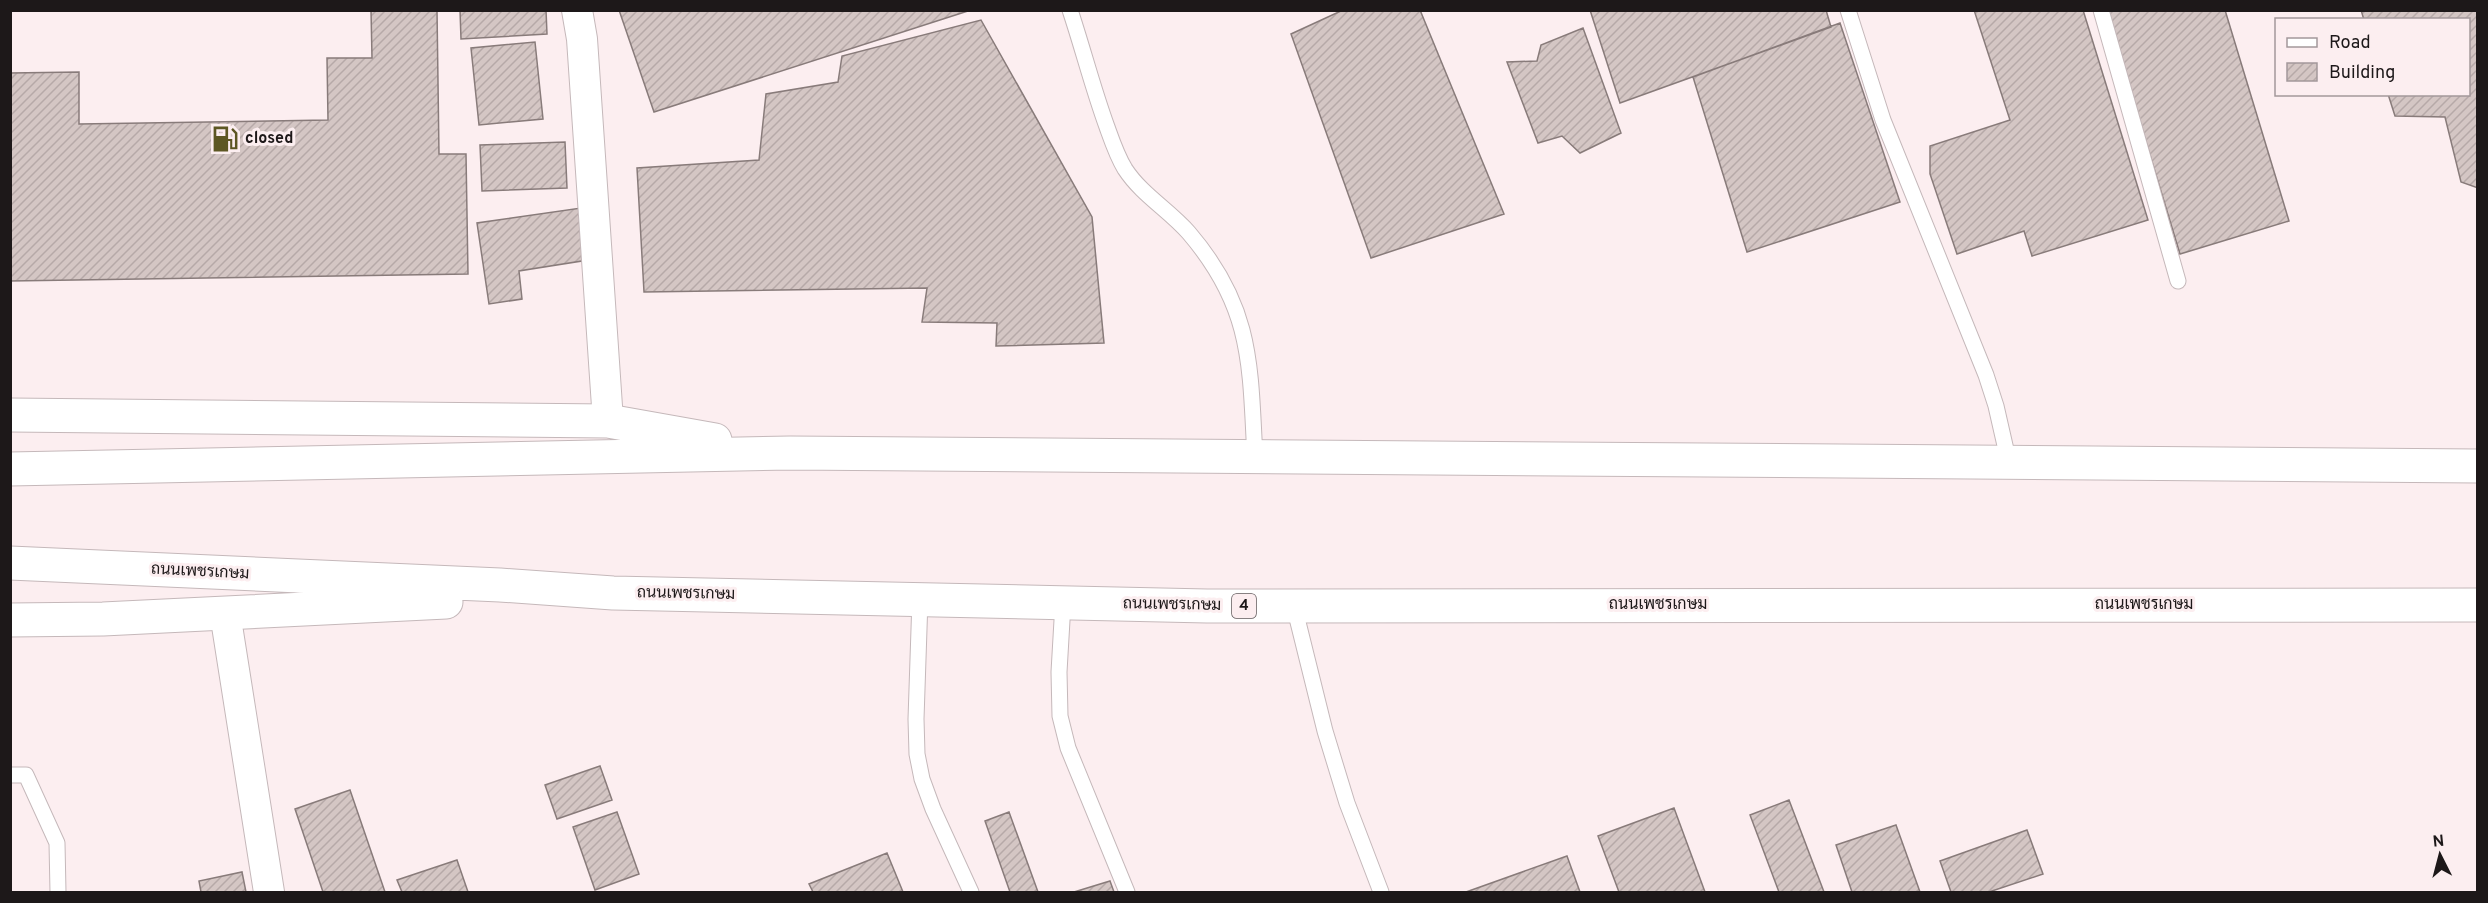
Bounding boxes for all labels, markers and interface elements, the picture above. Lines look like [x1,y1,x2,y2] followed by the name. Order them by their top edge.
[2275,18,2470,96] legend
[2329,32,2371,55] text: Road
[2329,62,2395,85] text: Building
[210,124,240,154] fuel station icon: closed
[245,129,293,149] place label: closed
[150,559,250,585] street label: ถนนเพชรเกษม
[637,583,735,605] street label: ถนนเพชรเกษม
[1123,594,1221,616] street label: ถนนเพชรเกษม
[1232,594,1256,618] road number: 4
[1609,595,1707,615] street label: ถนนเพชรเกษม
[2095,595,2193,615] street label: ถนนเพชรเกษม
[2410,825,2470,885] north arrow
[2432,832,2445,853] text: N

